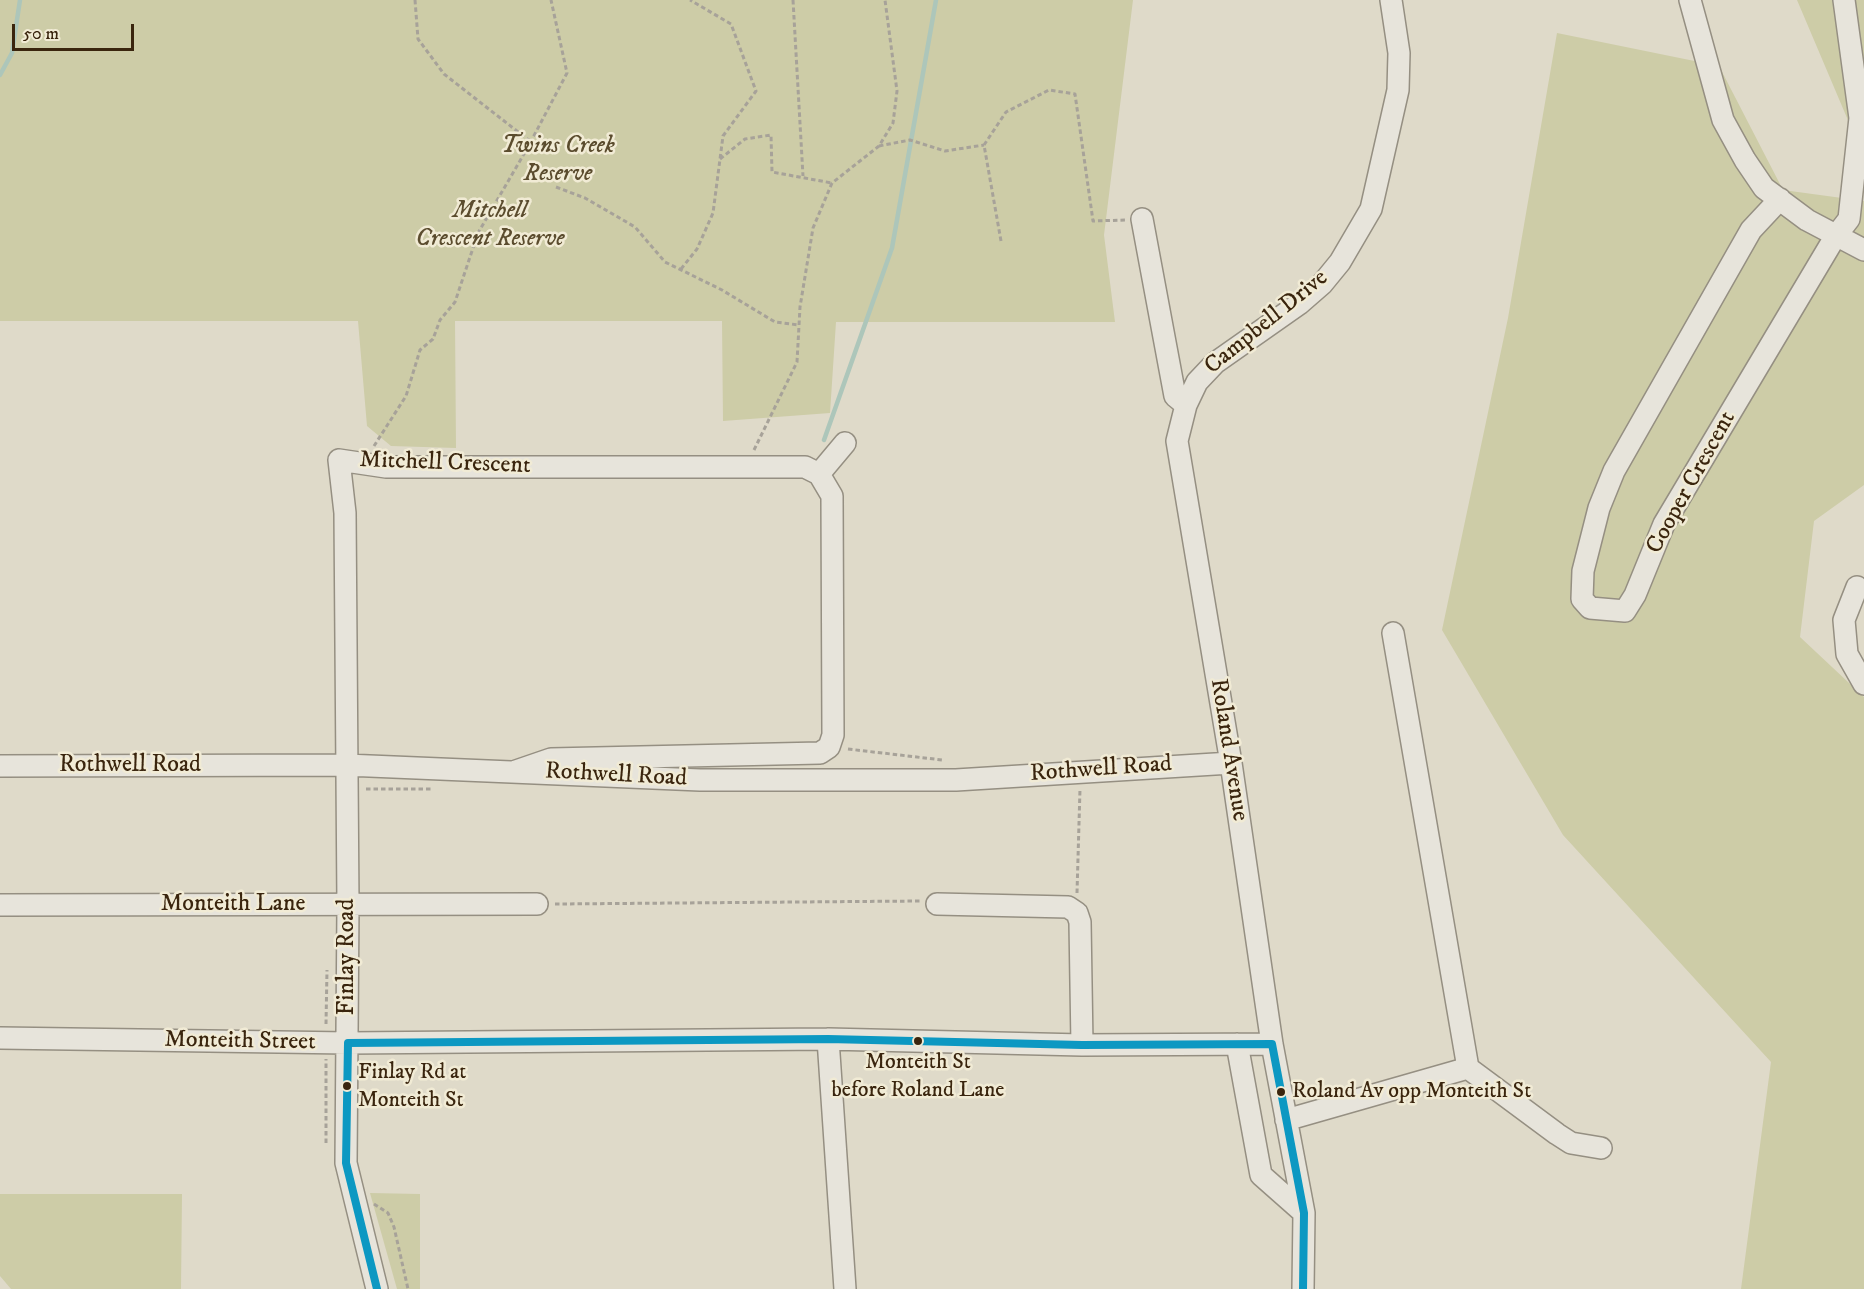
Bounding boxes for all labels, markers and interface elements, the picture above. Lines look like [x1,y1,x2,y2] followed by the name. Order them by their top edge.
[15,12,136,50] scale bar
[23,23,59,45] text: 50 m
[501,133,615,189] park label: Twins Creek Reserve
[416,198,564,254] park label: Mitchell Crescent Reserve
[1199,264,1335,382] street label: Campbell Drive
[1641,407,1743,559] street label: Cooper Crescent
[359,447,531,481] street label: Mitchell Crescent
[1203,677,1253,823] street label: Roland Avenue
[1029,751,1173,789] street label: Rothwell Road
[59,752,201,780] street label: Rothwell Road
[544,758,688,794] street label: Rothwell Road
[161,891,305,919] street label: Monteith Lane
[334,899,362,1015] street label: Finlay Road
[164,1026,316,1058] street label: Monteith Street
[912,1035,924,1047] marker: Monteith St before Roland Lane
[832,1050,1004,1102] place label: Monteith St before Roland Lane
[358,1060,466,1112] place label: Finlay Rd at Monteith St
[1292,1079,1531,1105] place label: Roland Av opp Monteith St
[341,1080,353,1092] marker: Finlay Rd at Monteith St
[1275,1086,1287,1098] marker: Roland Av opp Monteith St

